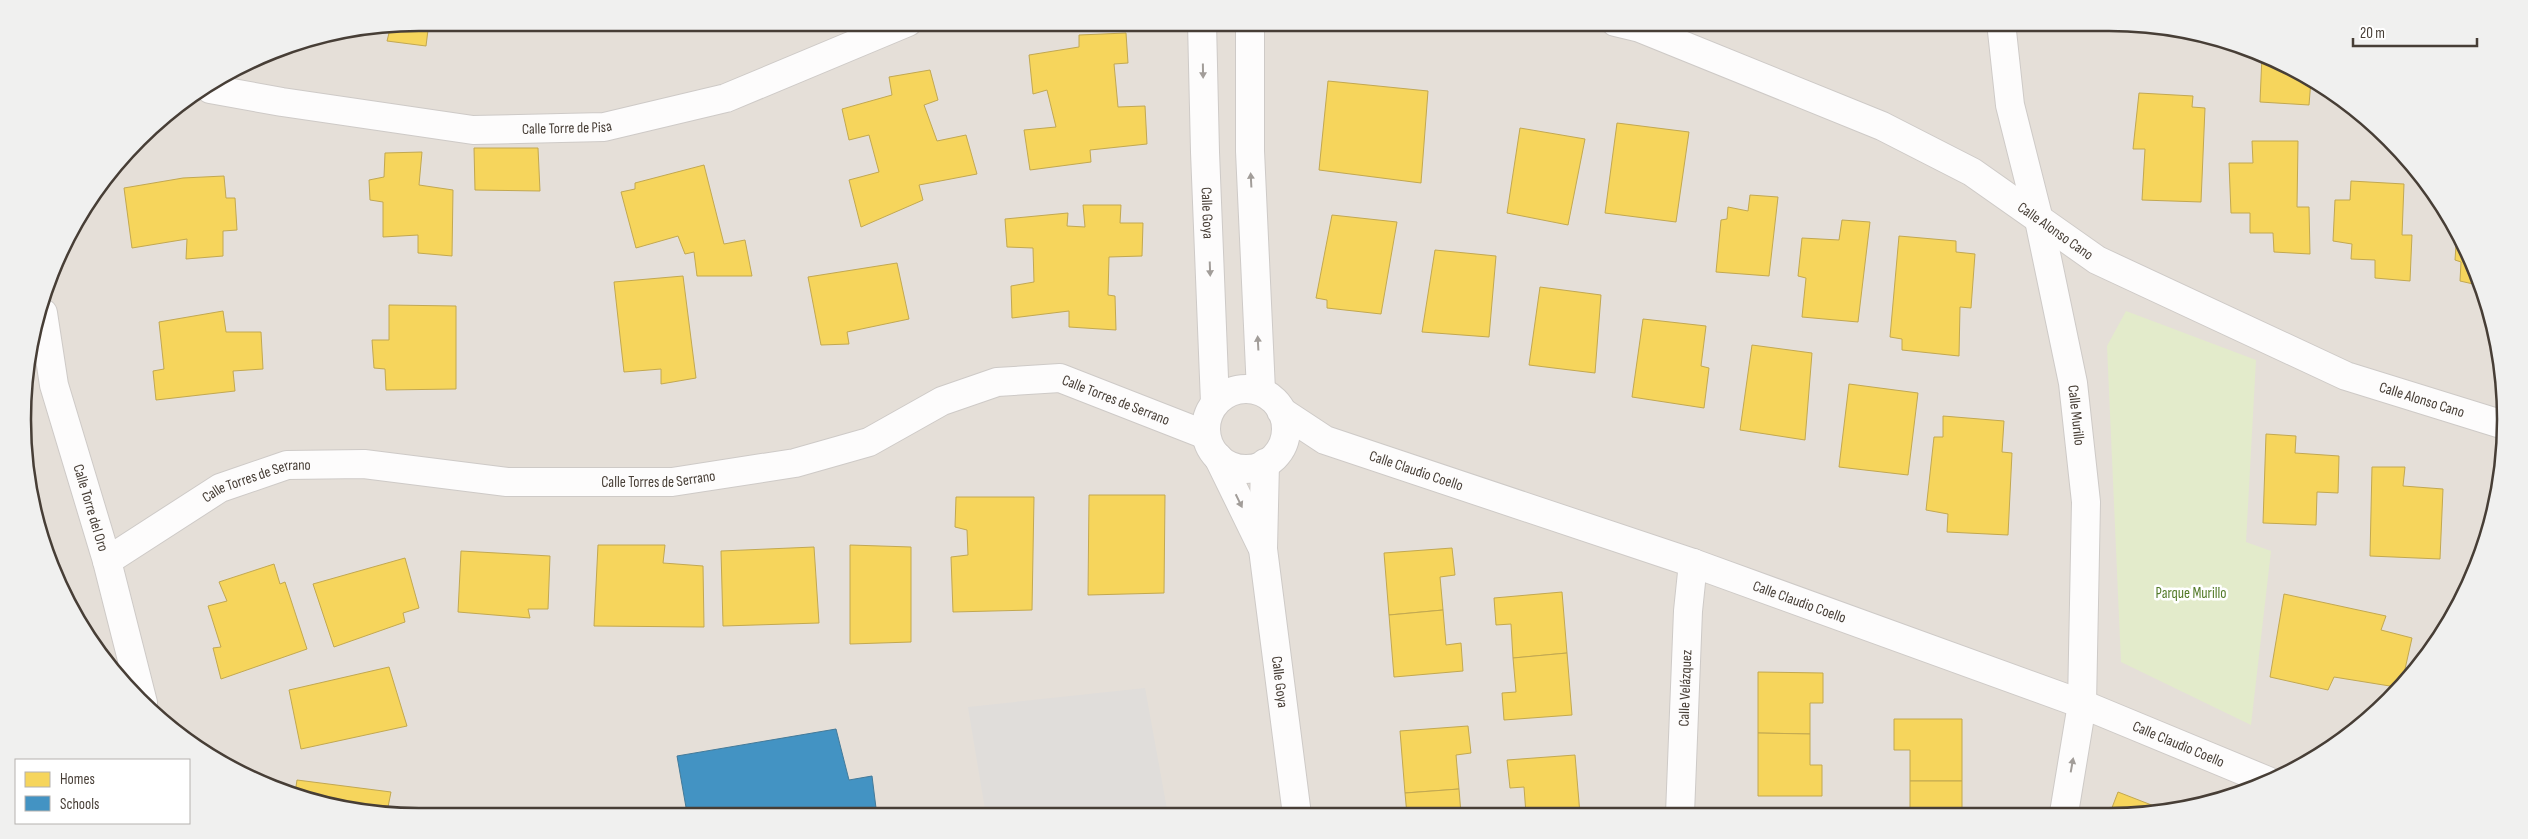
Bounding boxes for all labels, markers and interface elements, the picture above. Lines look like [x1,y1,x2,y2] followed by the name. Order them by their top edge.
[2353,15,2477,47] scale bar
[2360,24,2385,43] text: 20 m
[1199,63,1207,79] one-way arrow
[522,116,614,139] street label: Calle Torre de Pisa
[1246,172,1254,188] one-way arrow
[1196,187,1217,239] street label: Calle Goya
[2014,198,2097,264] street label: Calle Alonso Cano
[1206,261,1214,277] one-way arrow
[1254,334,1262,350] one-way arrow
[1059,371,1172,430] street label: Calle Torres de Serrano
[2377,378,2467,422] street label: Calle Alonso Cano
[2063,384,2089,447] street label: Calle Murillo
[1367,446,1466,496] street label: Calle Claudio Coello
[199,456,311,507] street label: Calle Torres de Serrano
[68,462,113,554] street label: Calle Torre del Oro
[601,466,717,492] street label: Calle Torres de Serrano
[1236,494,1244,508] one-way arrow
[1750,576,1849,628] street label: Calle Claudio Coello
[2156,584,2226,603] park label: Parque Murillo
[1674,649,1696,727] street label: Calle Velázquez
[1267,655,1292,709] street label: Calle Goya
[2130,717,2227,772] street label: Calle Claudio Coello
[2068,757,2076,773] one-way arrow
[15,759,190,824] legend
[60,770,95,789] text: Homes
[60,795,99,814] text: Schools

